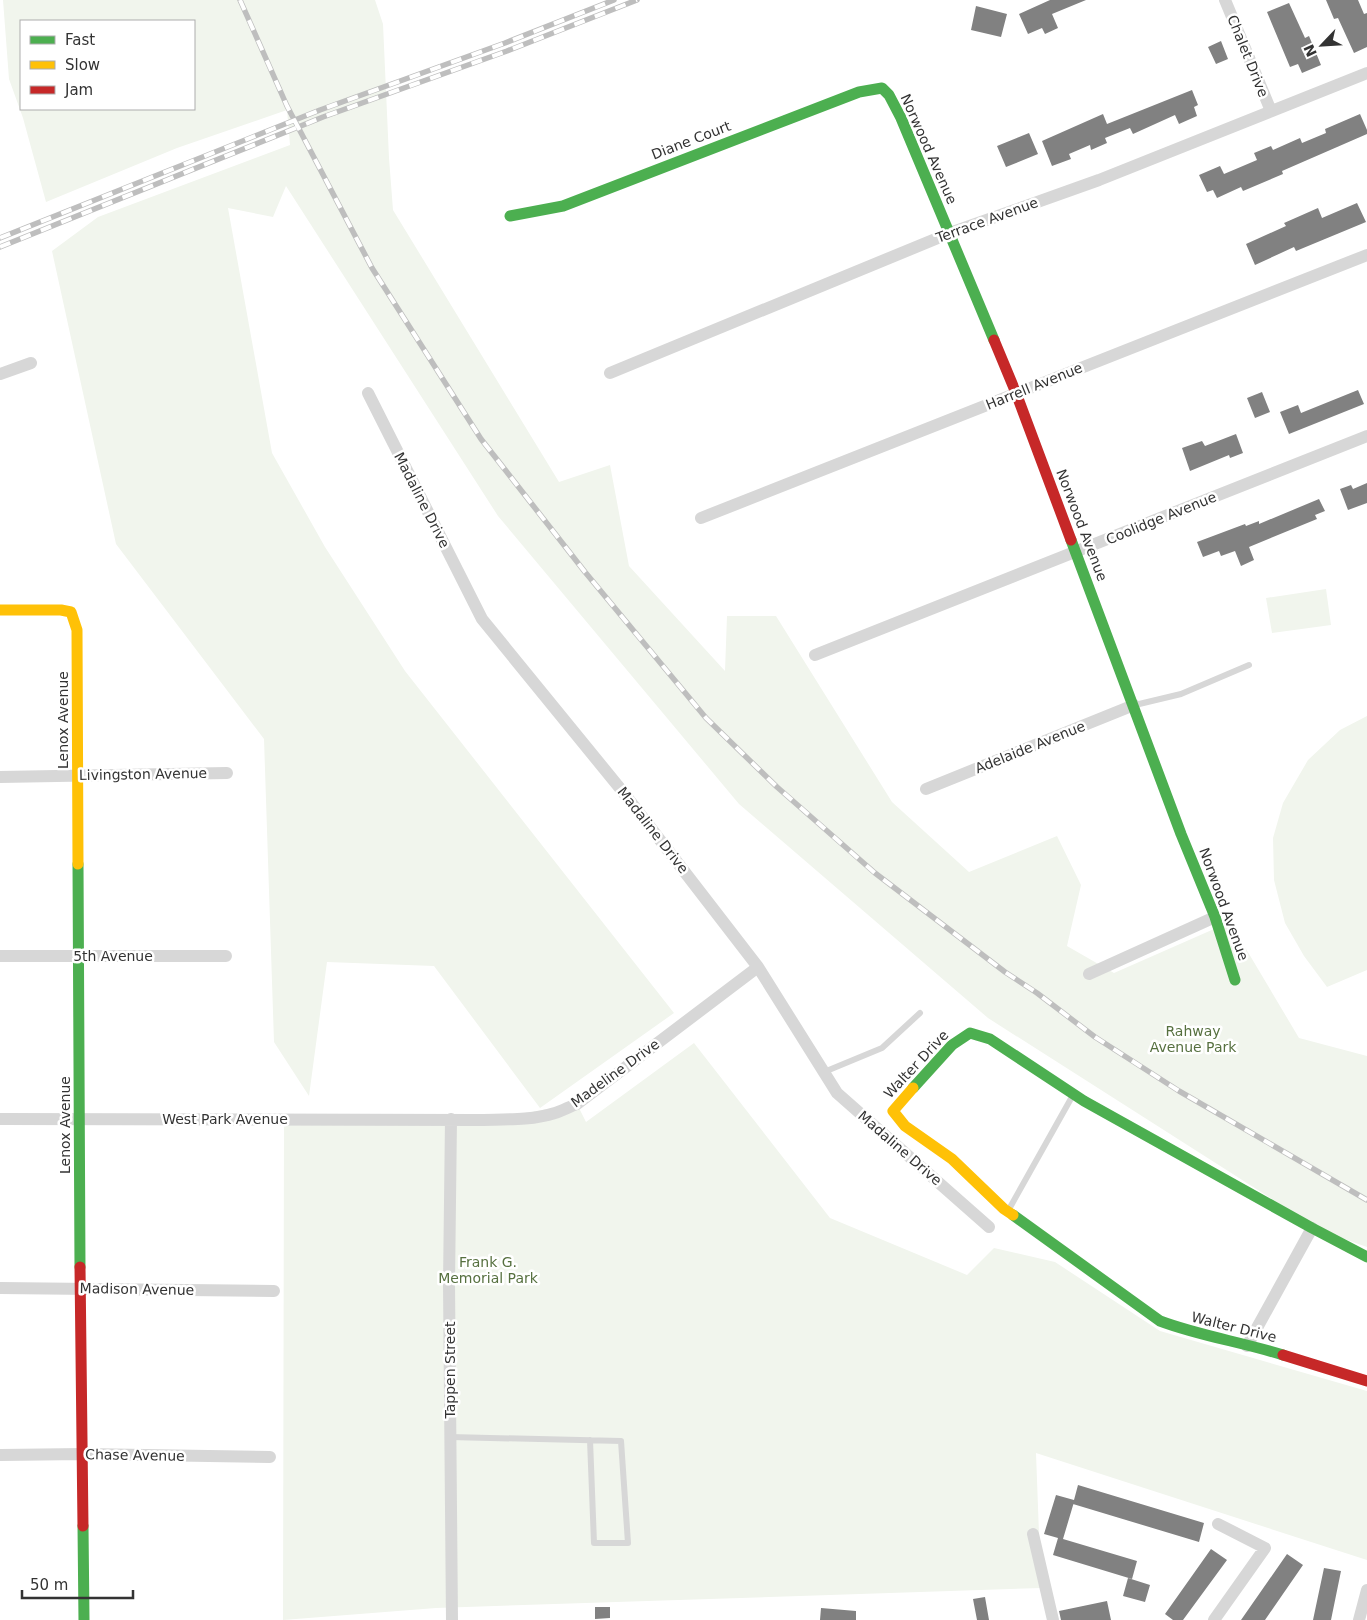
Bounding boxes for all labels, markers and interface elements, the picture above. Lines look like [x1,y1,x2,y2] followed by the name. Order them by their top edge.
[1224,13,1272,99] street label: Chalet Drive
[20,20,195,110] legend
[1297,20,1347,70] north arrow
[65,31,95,49] text: Fast
[1300,42,1320,59] text: N
[65,56,100,74] text: Slow
[64,81,93,99] text: Jam
[898,92,960,206] street label: Norwood Avenue
[649,117,733,162] street label: Diane Court
[933,194,1040,246] street label: Terrace Avenue
[983,359,1085,413] street label: Harrell Avenue
[391,450,453,550] street label: Madaline Drive
[1053,467,1111,583] street label: Norwood Avenue
[1104,489,1218,547] street label: Coolidge Avenue
[55,671,71,769] street label: Lenox Avenue
[973,718,1087,776] street label: Adelaide Avenue
[79,765,207,783] street label: Livingston Avenue
[614,784,692,876] street label: Madaline Drive
[1196,845,1252,963] street label: Norwood Avenue
[73,948,153,964] street label: 5th Avenue
[1150,1023,1237,1055] park label: Rahway Avenue Park
[880,1027,952,1101] street label: Walter Drive
[568,1036,662,1110] street label: Madeline Drive
[57,1076,73,1174] street label: Lenox Avenue
[855,1107,945,1189] street label: Madaline Drive
[162,1111,288,1127] street label: West Park Avenue
[438,1254,539,1286] park label: Frank G. Memorial Park
[80,1280,194,1298] street label: Madison Avenue
[1190,1309,1278,1345] street label: Walter Drive
[442,1321,458,1420] street label: Tappen Street
[85,1446,185,1464] street label: Chase Avenue
[22,1568,134,1600] scale bar
[30,1576,68,1594] text: 50 m

